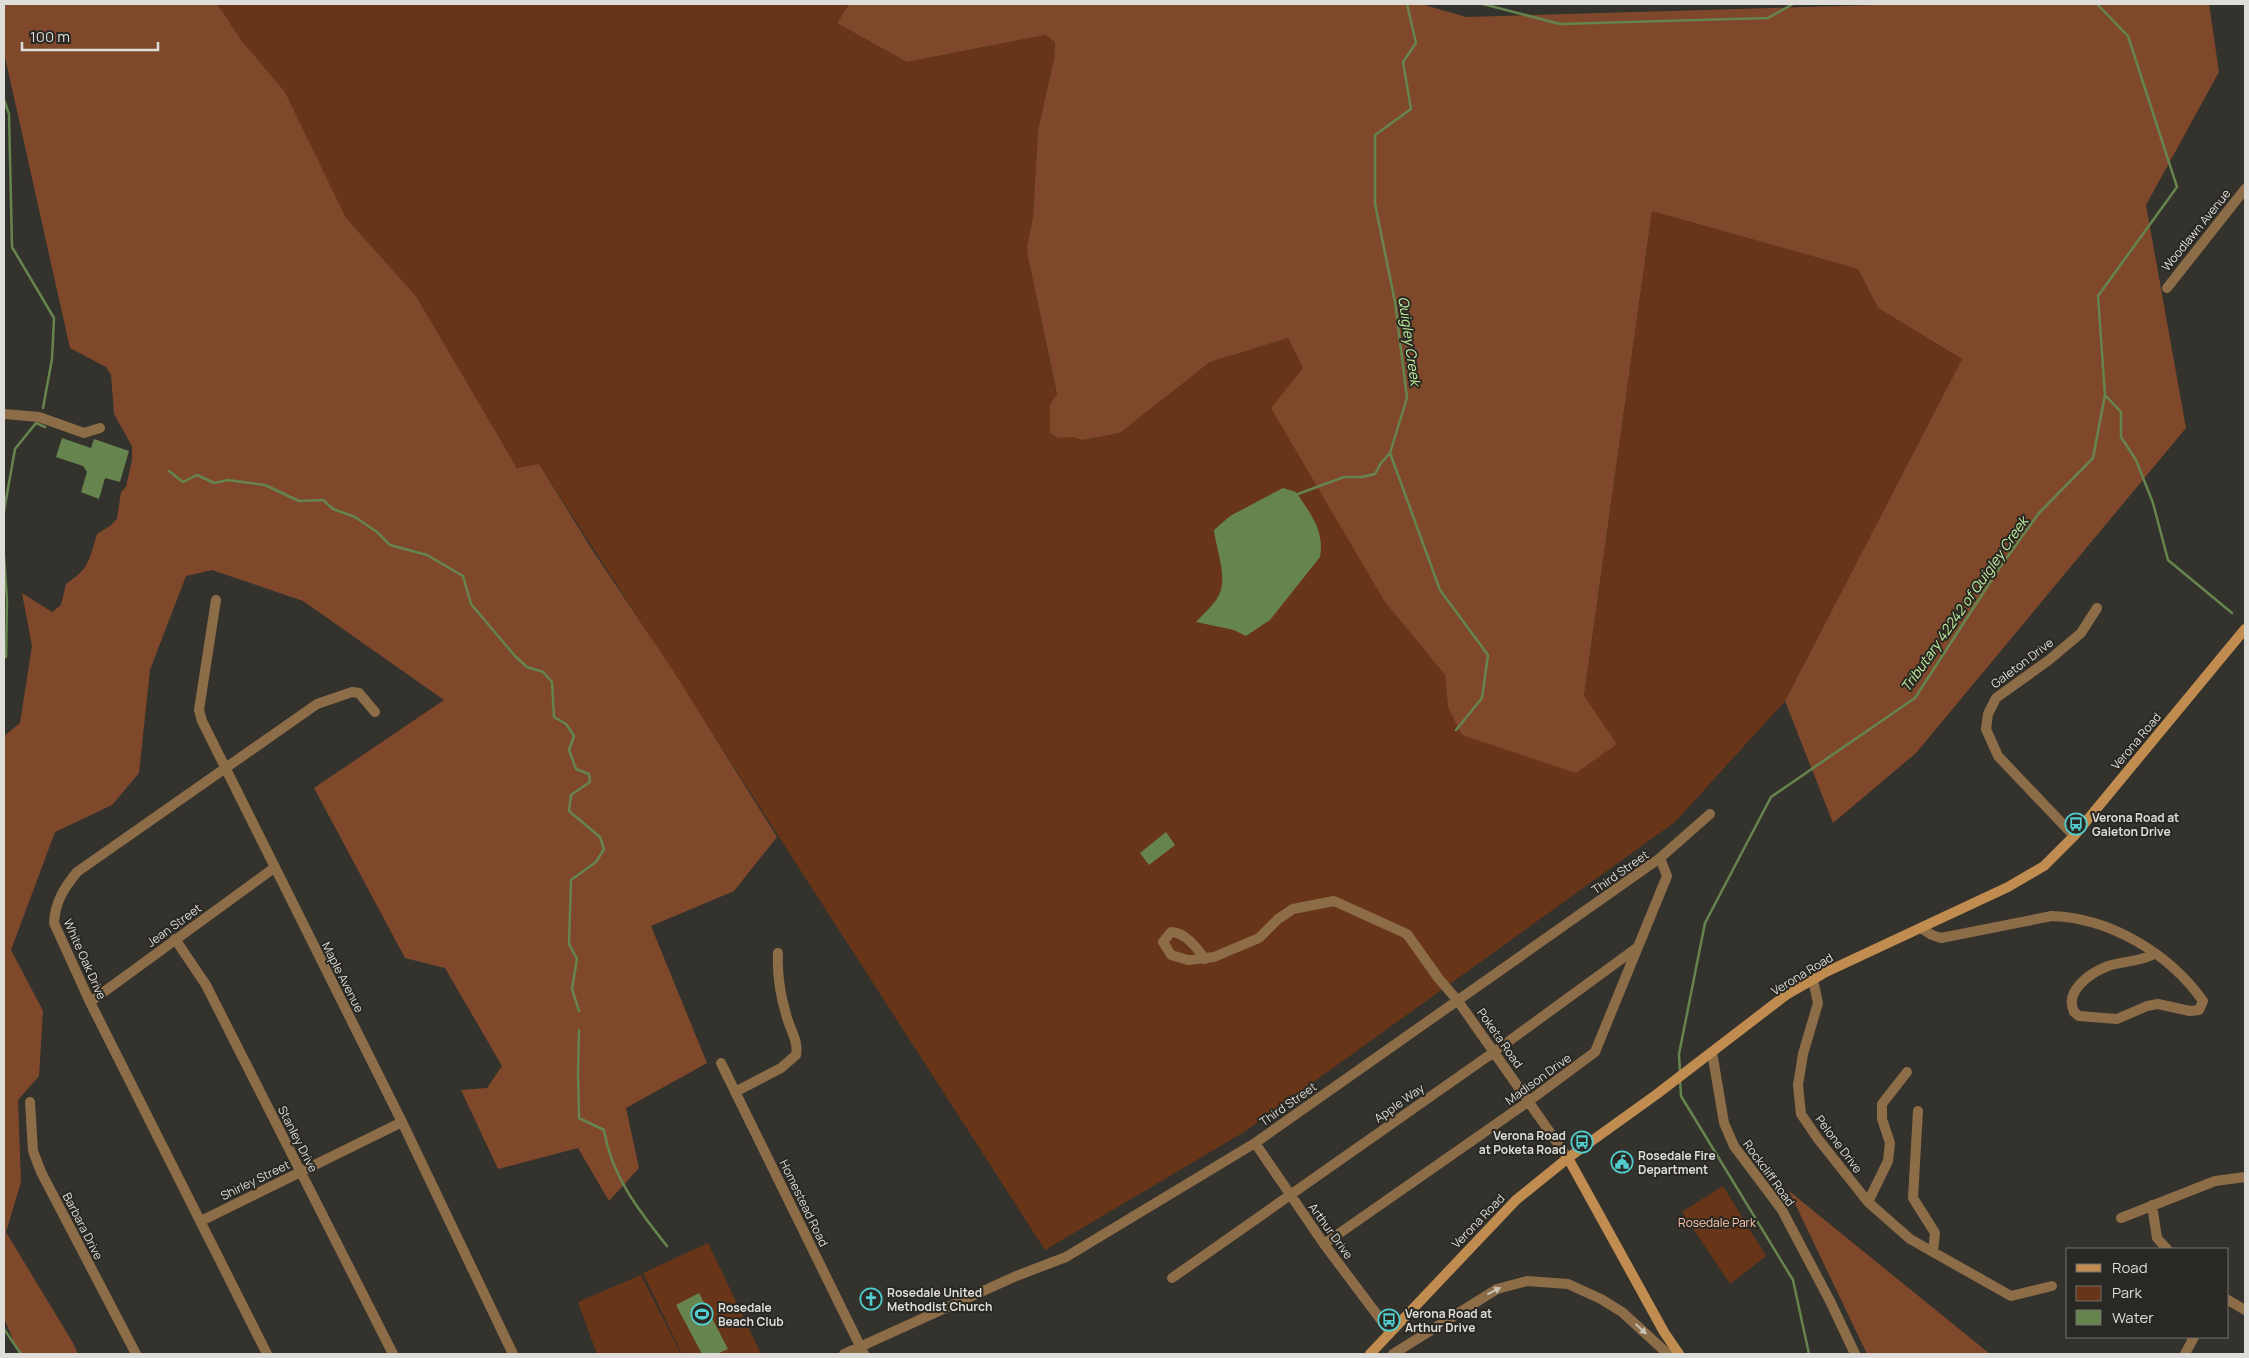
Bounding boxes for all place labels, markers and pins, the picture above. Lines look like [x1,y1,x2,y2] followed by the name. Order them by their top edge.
[2092,809,2179,840] place label: Verona Road at Galeton Drive
[2064,812,2088,836] bus stop icon: Verona Road at Galeton Drive
[1479,1127,1566,1158] place label: Verona Road at Poketa Road
[1570,1130,1594,1154] bus stop icon: Verona Road at Poketa Road
[1638,1147,1716,1178] place label: Rosedale Fire Department
[1610,1150,1634,1174] public building icon: Rosedale Fire Department
[887,1284,992,1315] place label: Rosedale United Methodist Church
[859,1287,883,1311] church icon: Rosedale United Methodist Church
[718,1299,784,1330] place label: Rosedale Beach Club
[690,1302,714,1326] sports icon: Rosedale Beach Club
[1405,1305,1492,1336] place label: Verona Road at Arthur Drive
[1377,1308,1401,1332] bus stop icon: Verona Road at Arthur Drive

